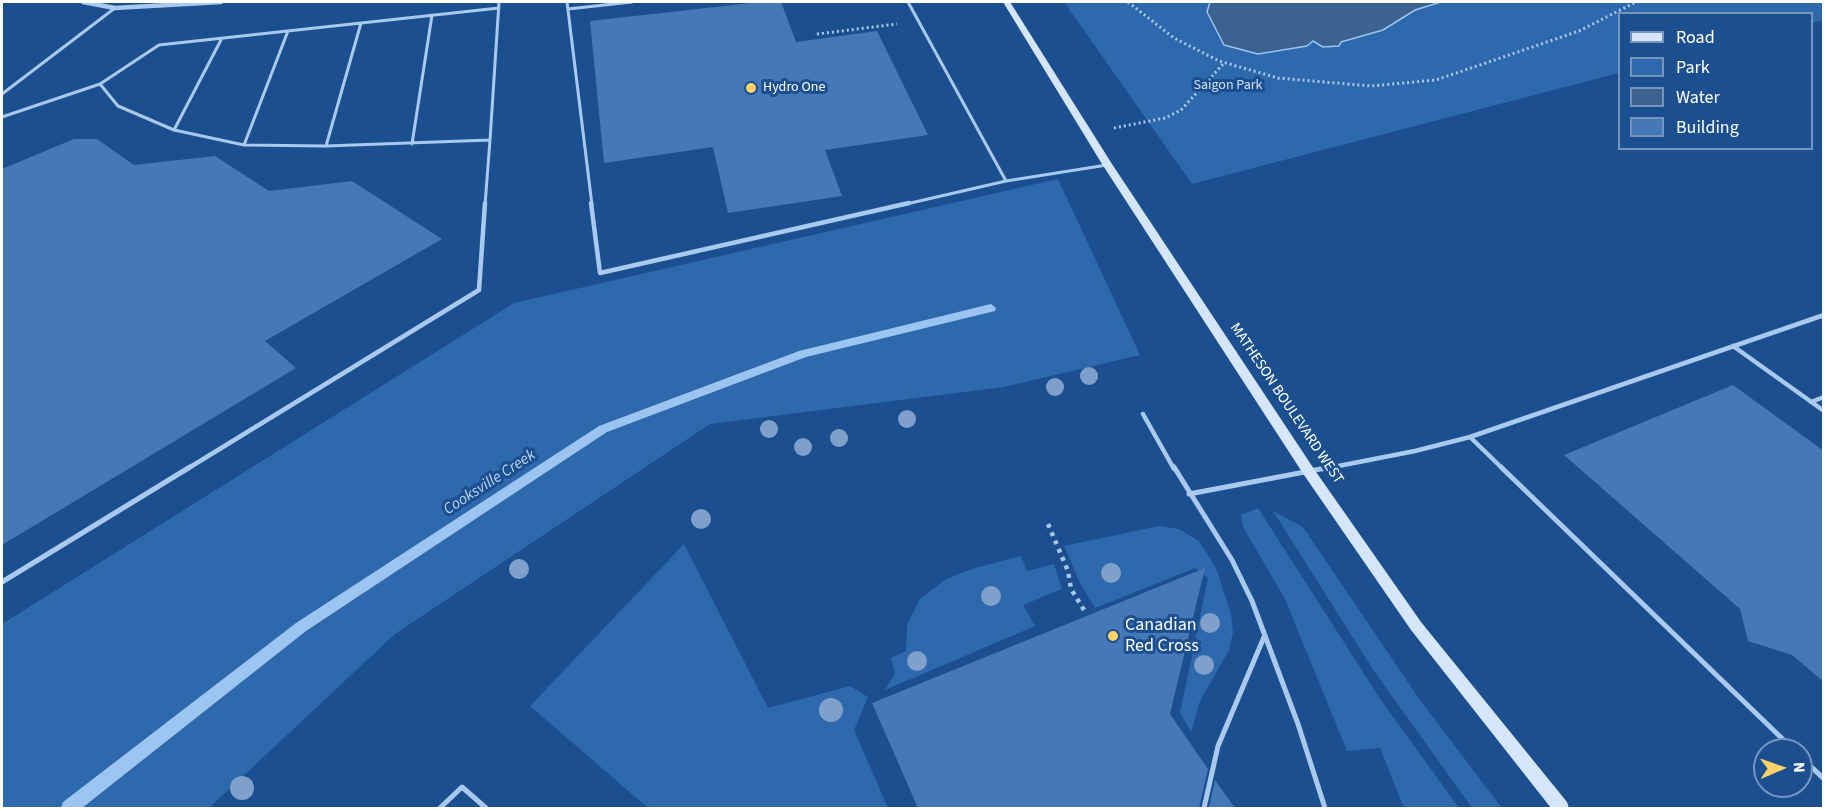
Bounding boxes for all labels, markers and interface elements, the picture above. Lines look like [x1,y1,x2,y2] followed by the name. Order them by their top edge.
[1618,12,1813,150] legend
[1676,25,1715,50] text: Road
[1676,55,1710,80] text: Park
[1193,78,1263,94] park label: Saigon Park
[763,80,825,96] place label: Hydro One
[744,81,758,95] marker: Hydro One
[1676,85,1720,110] text: Water
[1676,115,1739,140] text: Building
[1225,320,1347,488] street label: MATHESON BOULEVARD WEST
[440,446,540,520] water label: Cooksville Creek
[1125,615,1199,658] place label: Canadian Red Cross
[1106,629,1120,643] marker: Canadian Red Cross
[1753,738,1813,798] north arrow
[1788,762,1810,773] text: N

